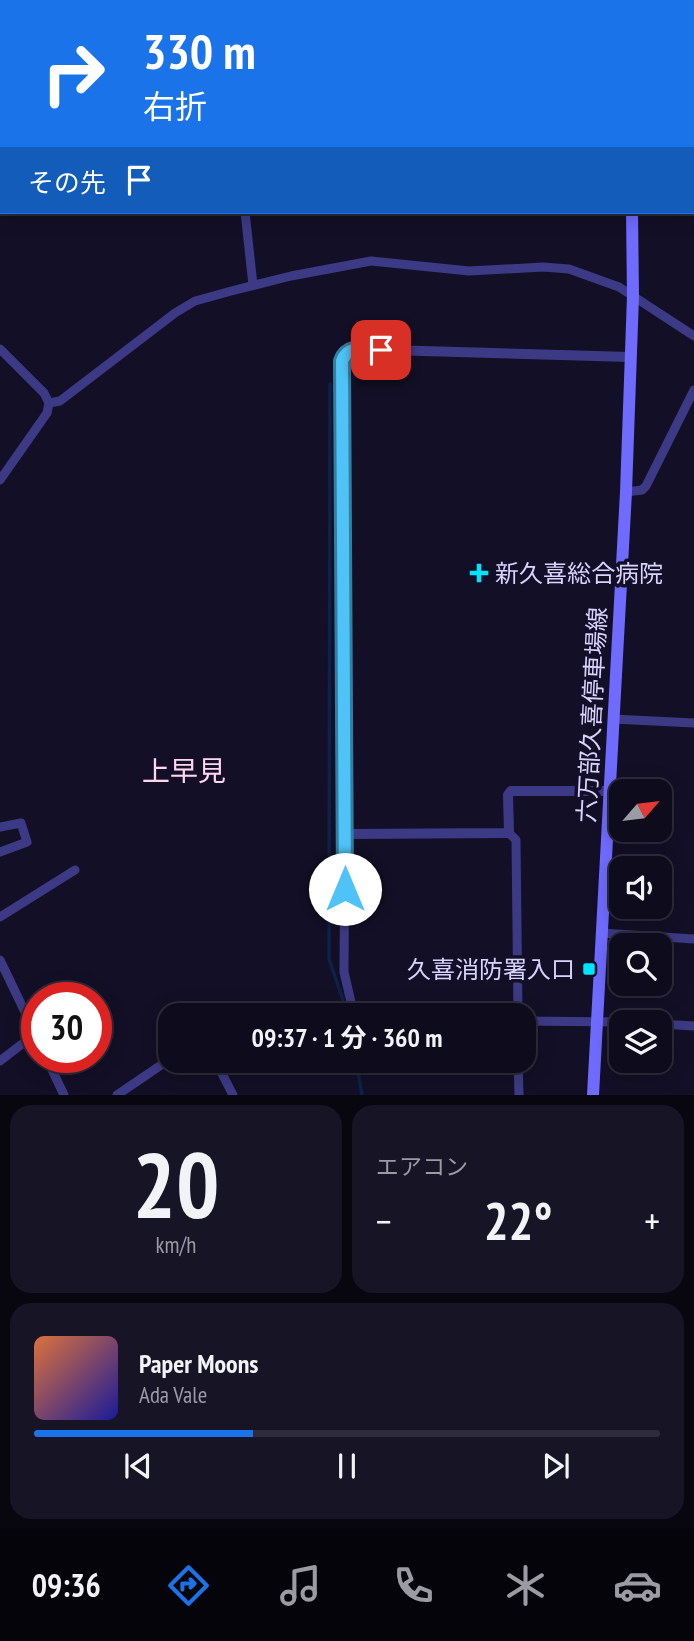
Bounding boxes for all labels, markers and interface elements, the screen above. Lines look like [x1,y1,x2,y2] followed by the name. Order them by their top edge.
[143,19,256,83] text: 330 m
[28,28,119,119] icon: right
[143,85,207,127] text: 右折
[120,161,158,199] icon: arrive
[28,166,106,199] text: その先
[351,320,411,380] pin
[362,331,400,369] icon: arrive
[495,558,663,589] place label: 新久喜総合病院
[469,563,489,583] marker: 新久喜総合病院
[571,606,613,824] street label: 六万部久喜停車場線
[142,752,226,789] district label: 上早見
[609,779,672,842] north arrow
[609,779,672,1073] map controls
[308,852,382,926] position arrow
[609,856,672,919] button: sound
[609,933,672,996] button: search
[407,954,575,985] place label: 久喜消防署入口
[581,961,597,977] marker: 久喜消防署入口
[21,982,112,1073] speed limit sign: 30
[609,1010,672,1073] button: layers
[251,1021,443,1054] text: 09:37 · 1 分 · 360 m
[133,1125,220,1243] text: 20
[376,1152,468,1181] text: エアコン
[484,1187,552,1254] text: 22°
[376,1196,392,1245] text: −
[644,1196,660,1245] text: +
[156,1230,196,1259] text: km/h
[139,1347,258,1380] text: Paper Moons
[139,1380,207,1409] text: Ada Vale
[119,1447,157,1485] icon: previous
[328,1447,366,1485] icon: pause
[537,1447,575,1485] icon: next
[164,1561,213,1610] icon: directions
[276,1561,325,1610] icon: music
[389,1561,438,1610] icon: phone
[501,1561,550,1610] icon: climate
[613,1561,662,1610] icon: car
[32,1564,101,1606] text: 09:36

